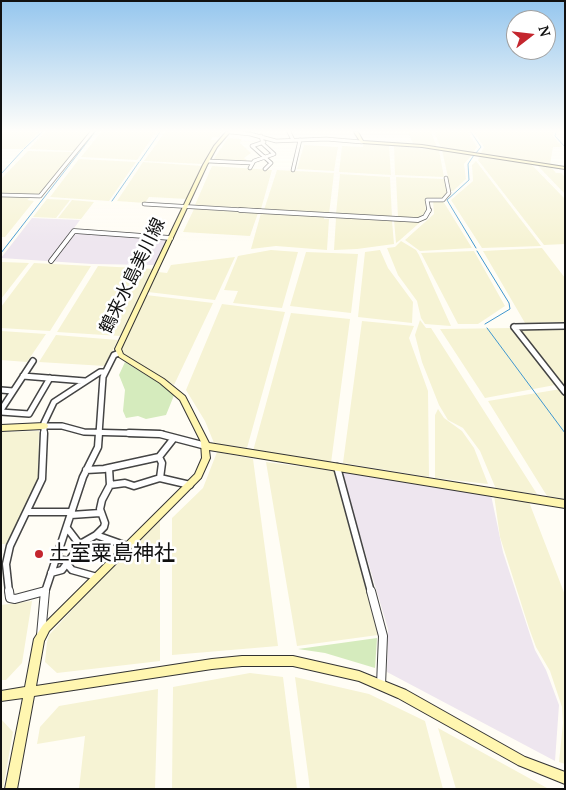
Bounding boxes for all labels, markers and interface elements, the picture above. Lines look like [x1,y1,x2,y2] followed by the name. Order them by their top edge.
[506,10,556,60] north arrow
[534,23,556,39] text: N
[96,215,170,337] street label: 鶴来水島美川線
[49,541,175,567] place label: 土室粟島神社
[33,548,45,560] marker: 土室粟島神社

